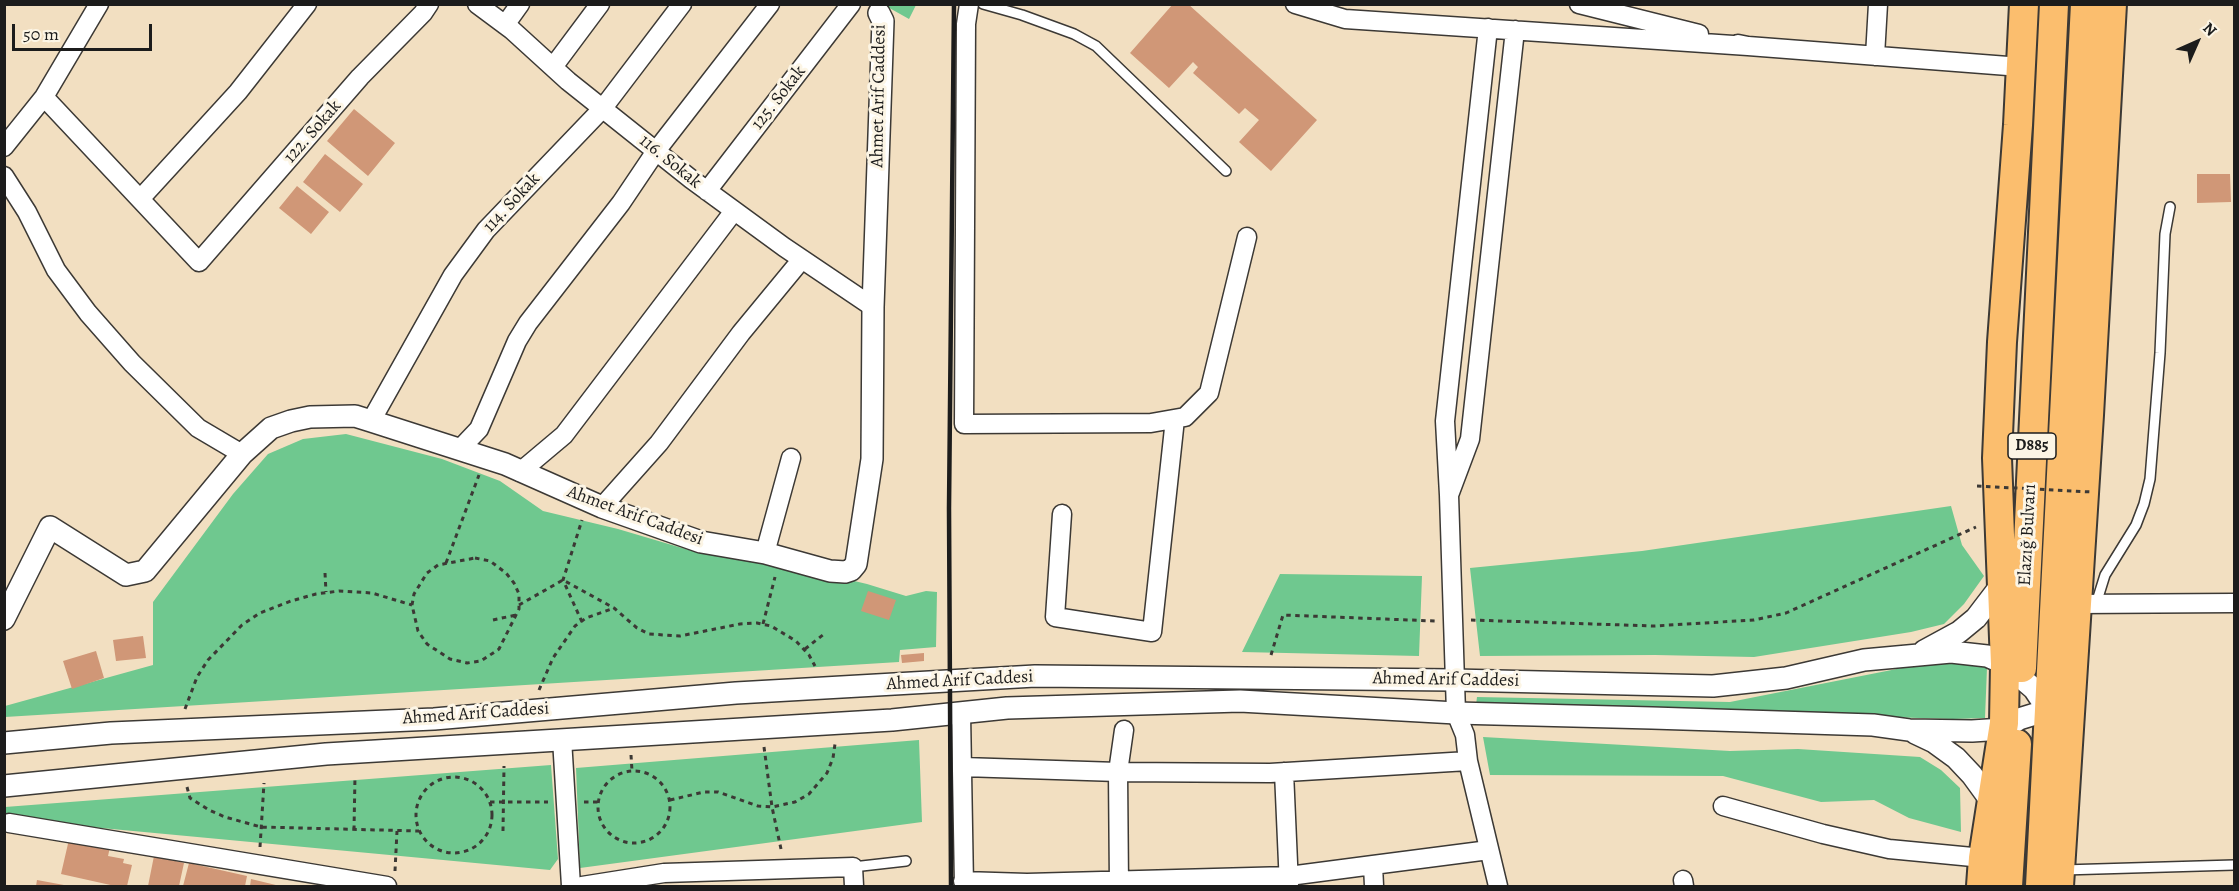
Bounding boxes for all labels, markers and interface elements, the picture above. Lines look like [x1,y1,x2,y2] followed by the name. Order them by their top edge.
[15,12,154,50] scale bar
[2167,12,2227,72] north arrow
[2198,17,2222,41] text: N
[23,22,59,46] text: 50 m
[867,24,891,168] street label: Ahmet Arif Caddesi
[747,62,811,134] street label: 125. Sokak
[280,96,346,168] street label: 122. Sokak
[635,130,705,194] street label: 116. Sokak
[479,169,545,237] street label: 114. Sokak
[2008,433,2056,459] road number: D885
[564,481,706,551] street label: Ahmet Arif Caddesi
[2015,483,2041,587] street label: Elazığ Bulvarı
[886,666,1034,696] street label: Ahmed Arif Caddesi
[1372,668,1520,692] street label: Ahmed Arif Caddesi
[402,698,550,730] street label: Ahmed Arif Caddesi

